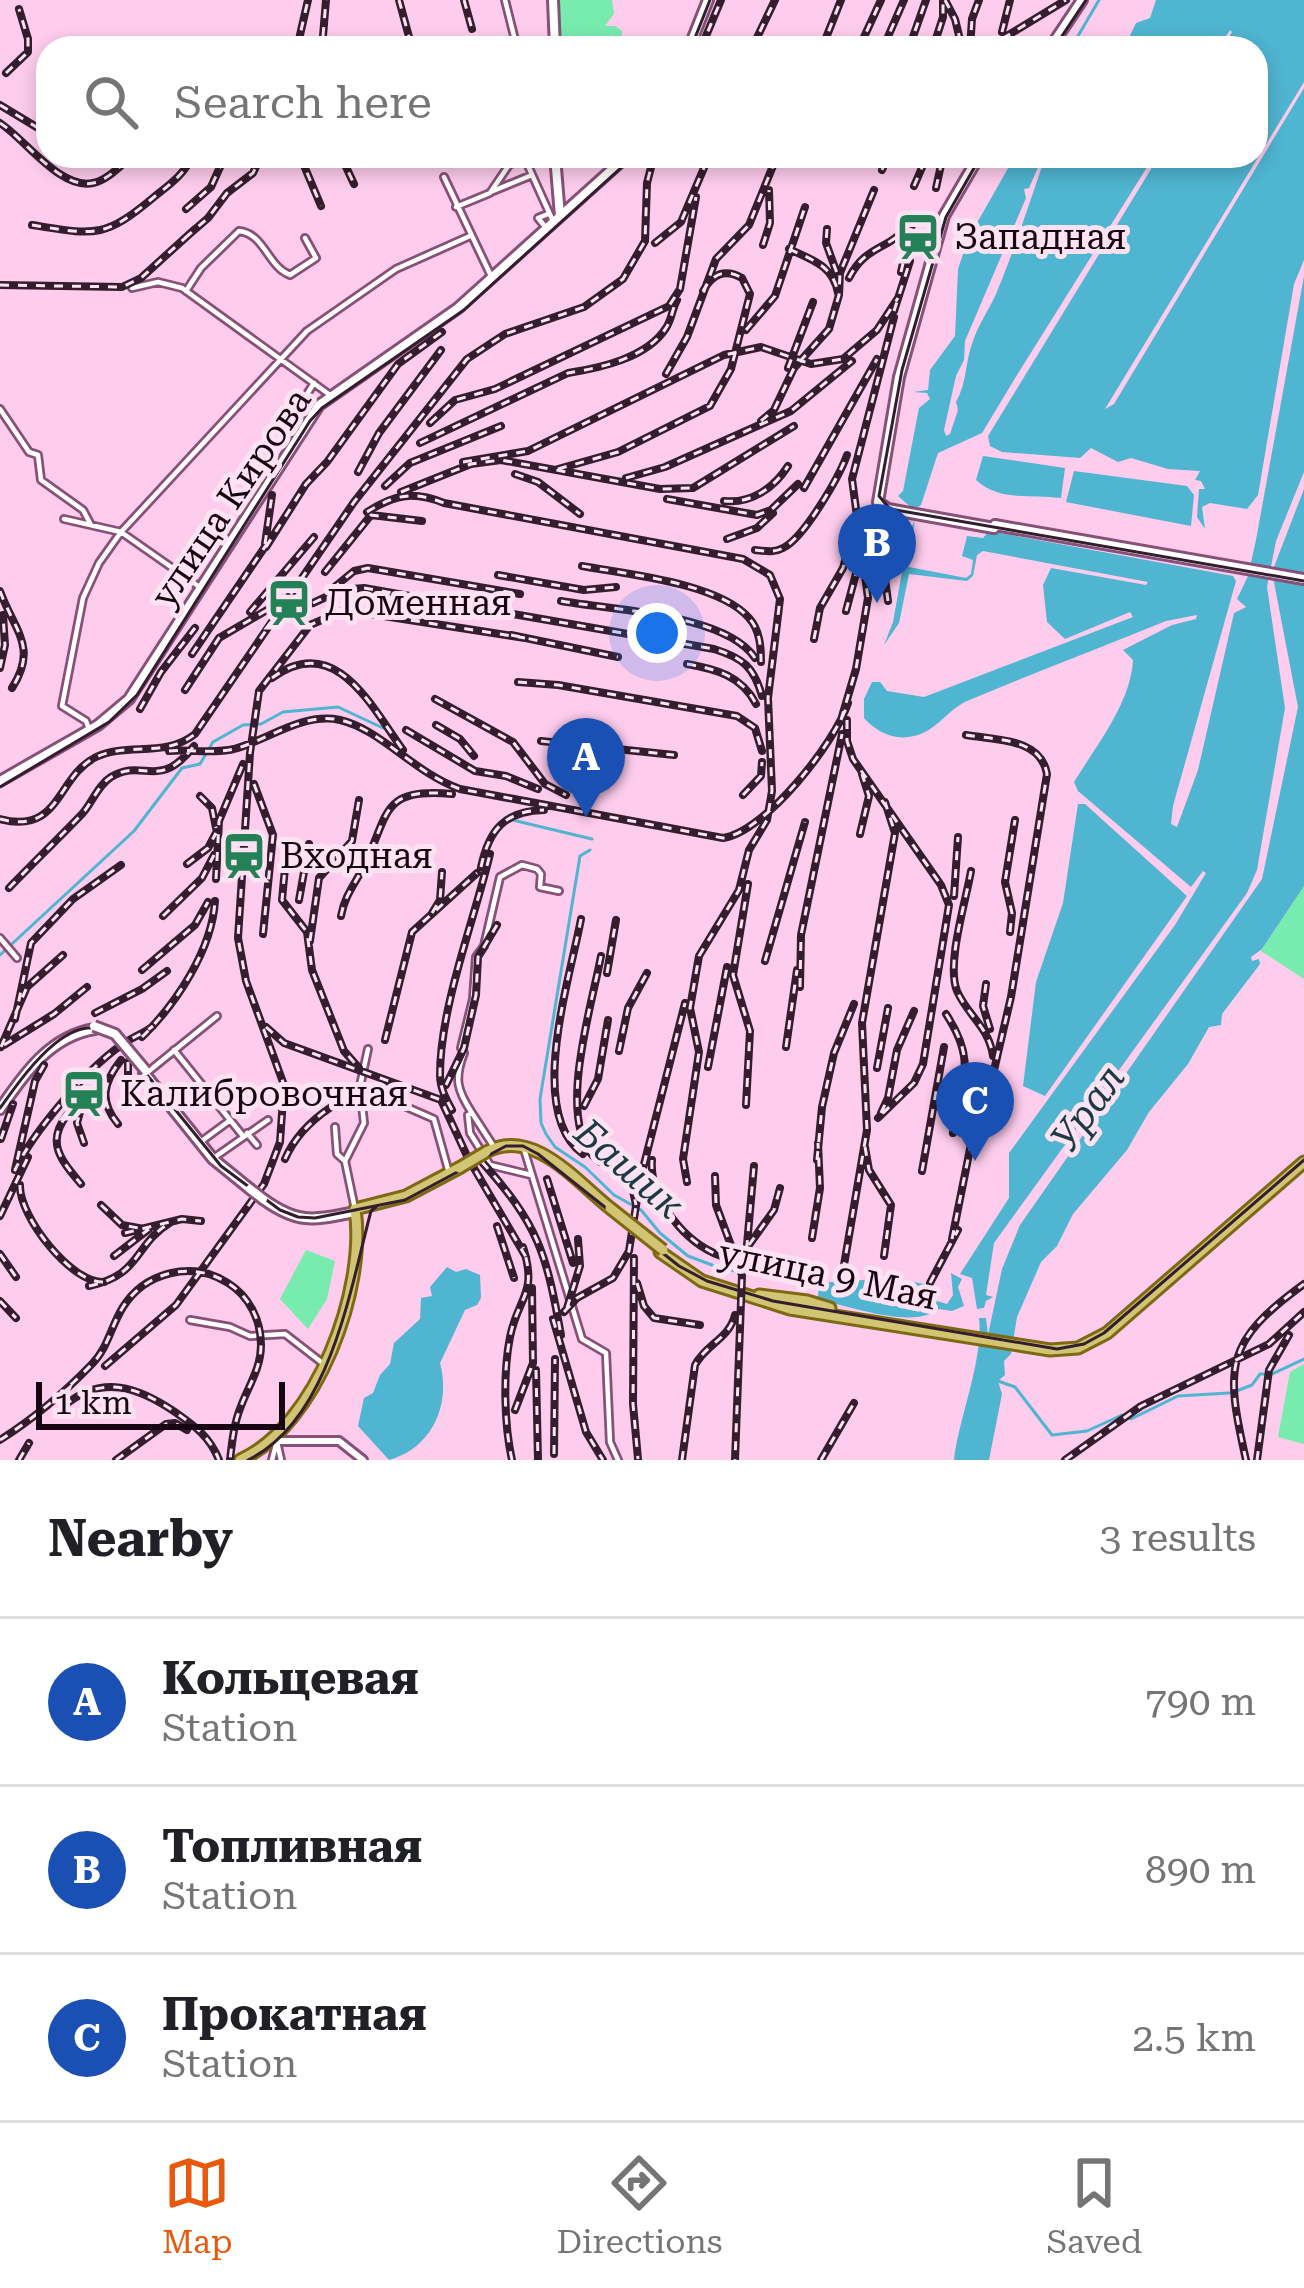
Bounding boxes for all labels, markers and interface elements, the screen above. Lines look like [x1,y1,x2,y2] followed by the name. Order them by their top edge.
[36,36,1268,168] search box
[78,69,144,135] icon: search
[174,76,432,129] text: Search here
[893,212,943,262] station icon: Западная
[954,216,1126,258] place label: Западная
[142,380,320,615] street label: улица Кирова
[838,504,916,603] pin: B
[264,578,314,628] station icon: Доменная
[325,582,512,624] place label: Доменная
[627,603,687,663] your location
[547,718,625,817] pin: A
[219,831,269,881] station icon: Входная
[280,835,433,877] place label: Входная
[1042,1056,1134,1160] water label: Урал
[936,1062,1014,1161] pin: C
[59,1069,109,1119] station icon: Калибровочная
[120,1073,408,1115] place label: Калибровочная
[565,1109,693,1229] water label: Башик
[715,1231,941,1319] street label: улица 9 Мая
[36,1376,285,1429] scale bar
[54,1383,132,1422] text: 1 km
[48,1509,233,1568] text: Nearby
[1099,1515,1256,1561] text: 3 results
[162,1652,419,1705] text: Кольцевая
[73,1679,101,1725] text: A
[1145,1679,1256,1725] text: 790 m
[162,1705,297,1751] text: Station
[162,1820,422,1873] text: Топливная
[73,1847,101,1893] text: B
[1145,1847,1256,1893] text: 890 m
[162,1873,297,1919] text: Station
[162,1988,427,2041] text: Прокатная
[73,2015,101,2061] text: C
[1132,2015,1256,2061] text: 2.5 km
[162,2041,297,2087] text: Station
[162,2150,233,2261] tab: Map
[556,2150,722,2261] tab: Directions
[1046,2150,1142,2261] tab: Saved

